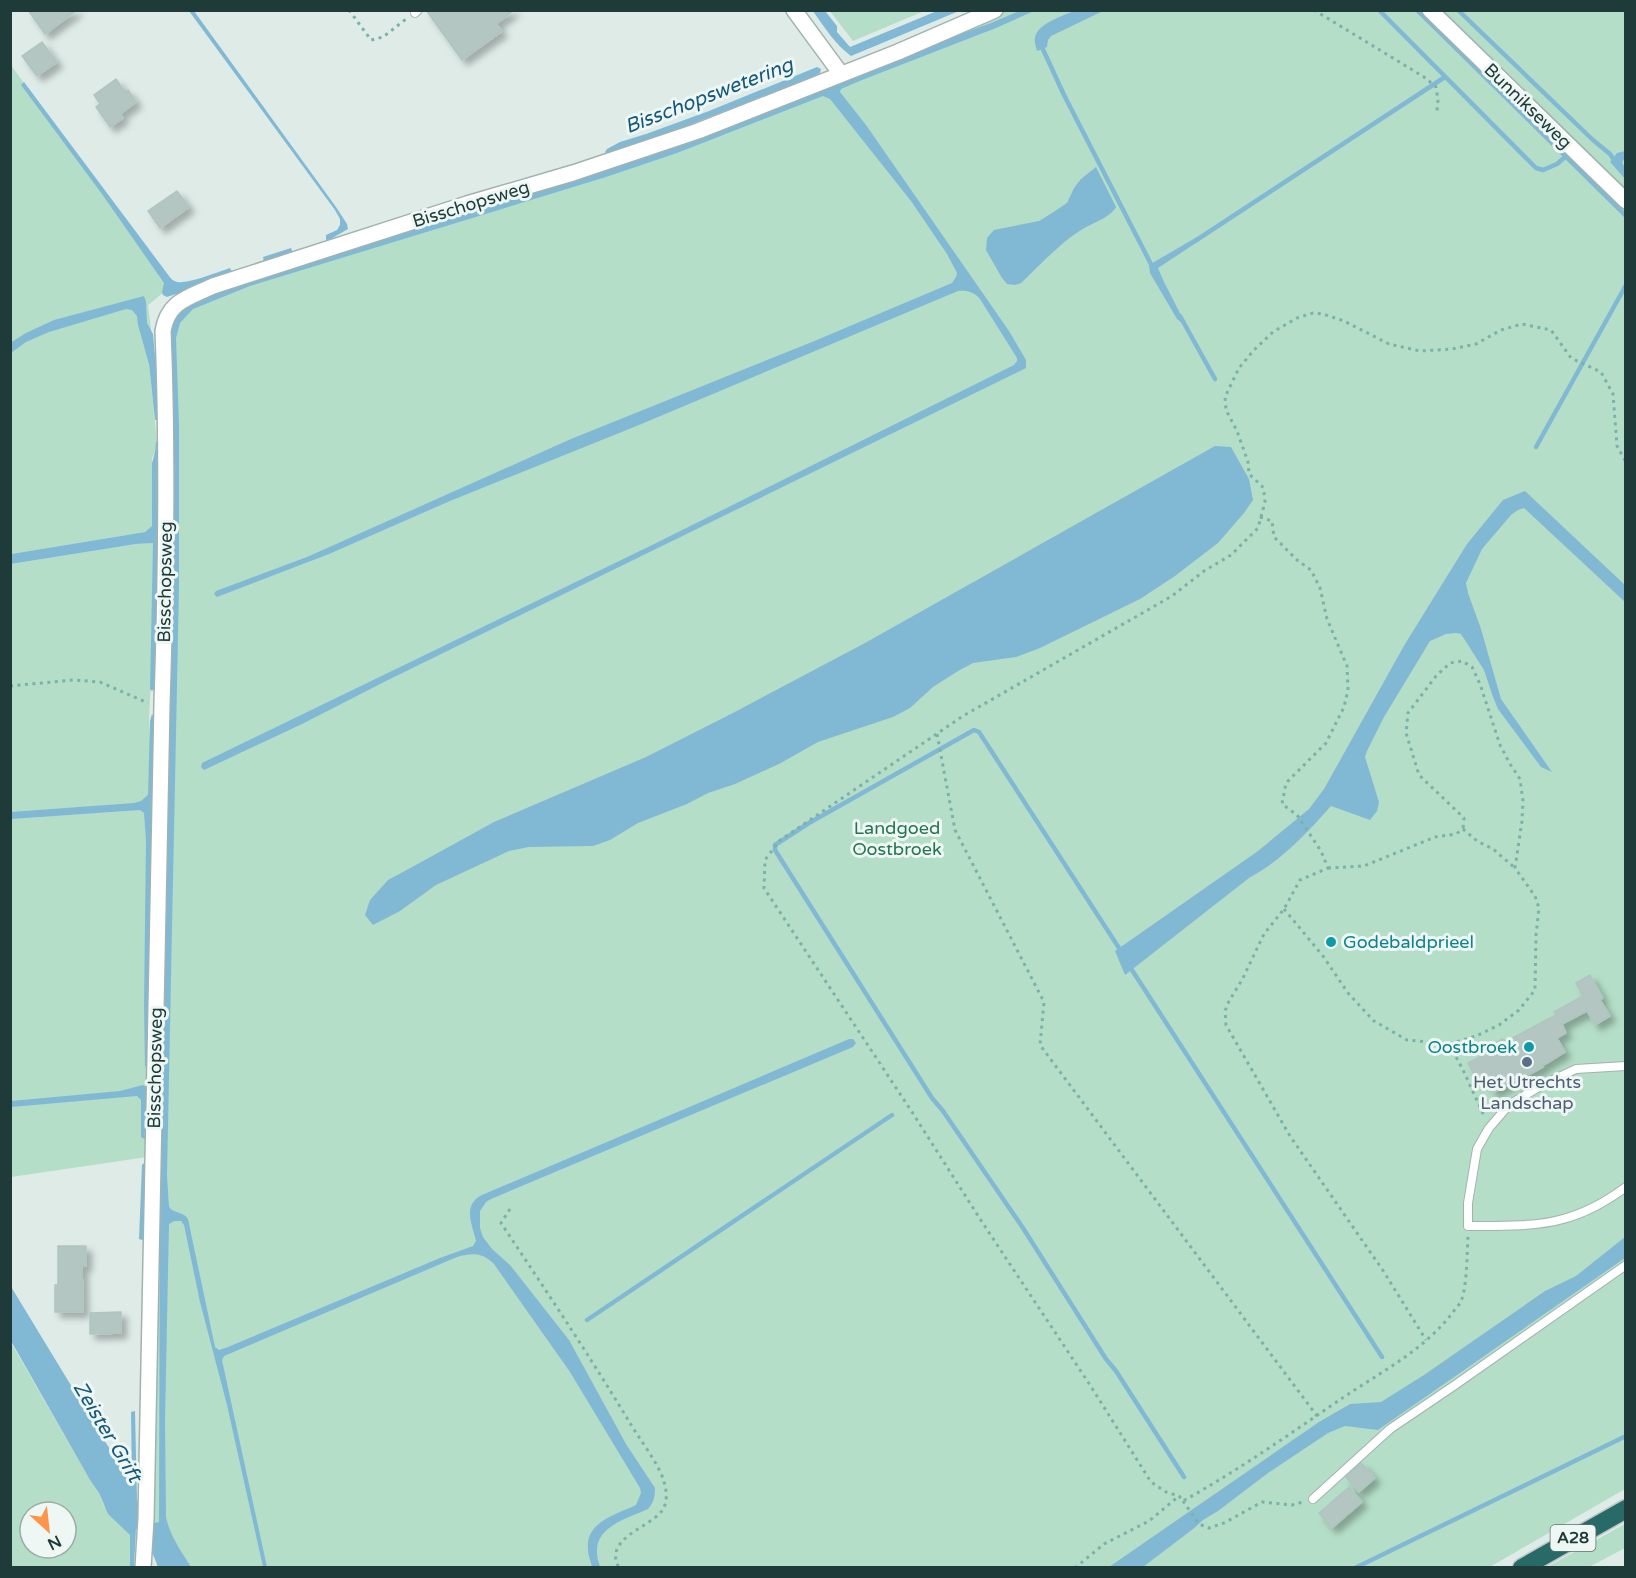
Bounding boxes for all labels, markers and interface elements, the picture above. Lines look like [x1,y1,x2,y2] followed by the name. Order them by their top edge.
[621,52,798,139] water label: Bisschopswetering
[1479,59,1577,153] street label: Bunnikseweg
[410,176,532,232] street label: Bisschopsweg
[153,521,177,643] street label: Bisschopsweg
[852,817,942,860] park label: Landgoed Oostbroek
[1343,931,1474,953] place label: Godebaldprieel
[1324,935,1338,949] marker: Godebaldprieel
[143,1007,167,1129] street label: Bisschopsweg
[1427,1036,1517,1058] place label: Oostbroek
[1522,1040,1536,1054] marker: Oostbroek
[1520,1055,1534,1069] marker: Het Utrechts Landschap
[1473,1071,1581,1114] place label: Het Utrechts Landschap
[68,1377,148,1489] water label: Zeister Grift
[18,1500,78,1560] north arrow
[1550,1525,1596,1551] road number: A28
[44,1531,65,1554] text: N

